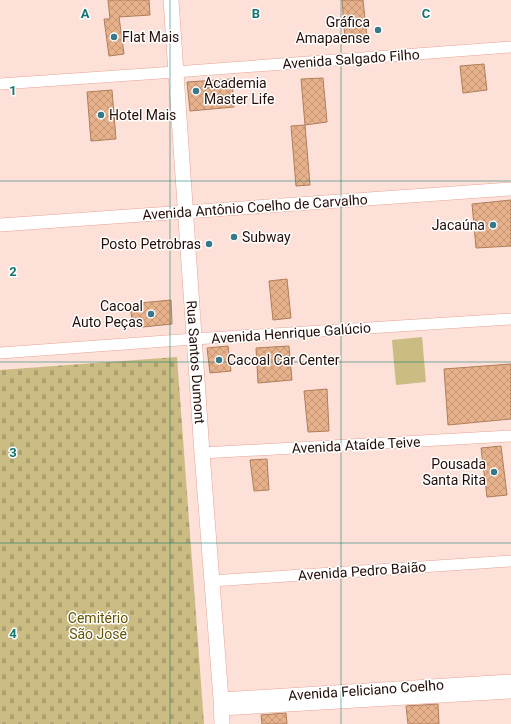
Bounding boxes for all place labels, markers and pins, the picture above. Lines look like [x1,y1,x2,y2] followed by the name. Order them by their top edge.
[296,14,370,46] place label: Gráfica Amapaense
[373,25,383,35] marker: Gráfica Amapaense
[122,29,179,45] place label: Flat Mais
[109,32,119,42] marker: Flat Mais
[204,75,274,107] place label: Academia Master Life
[191,86,201,96] marker: Academia Master Life
[109,107,176,123] place label: Hotel Mais
[96,110,106,120] marker: Hotel Mais
[432,217,485,233] place label: Jacaúna
[488,220,498,230] marker: Jacaúna
[242,229,291,245] place label: Subway
[229,232,239,242] marker: Subway
[101,236,201,252] place label: Posto Petrobras
[204,239,214,249] marker: Posto Petrobras
[72,298,143,330] place label: Cacoal Auto Peças
[146,309,156,319] marker: Cacoal Auto Peças
[227,352,340,368] place label: Cacoal Car Center
[214,355,224,365] marker: Cacoal Car Center
[422,456,486,488] place label: Pousada Santa Rita
[489,467,499,477] marker: Pousada Santa Rita

